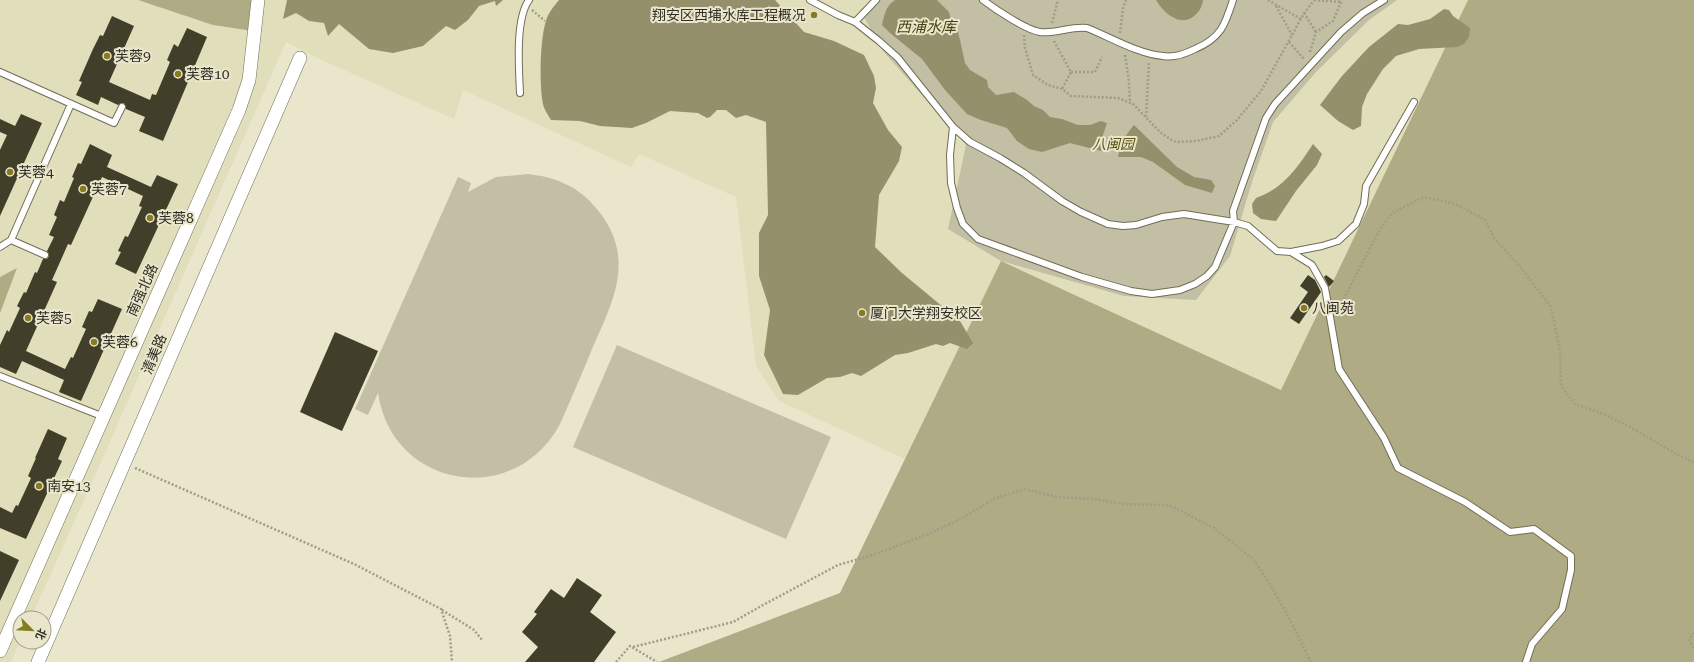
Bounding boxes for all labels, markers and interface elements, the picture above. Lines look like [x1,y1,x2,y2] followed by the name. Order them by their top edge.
[652,7,806,23] place label: 翔安区西埔水库工程概况
[809,10,819,20] marker: 翔安区西埔水库工程概况
[896,18,959,36] water label: 西浦水库
[115,48,151,64] place label: 芙蓉9
[102,51,112,61] marker: 芙蓉9
[186,66,230,82] place label: 芙蓉10
[173,69,183,79] marker: 芙蓉10
[1092,136,1136,152] park label: 八闽园
[18,164,54,180] place label: 芙蓉4
[5,167,15,177] marker: 芙蓉4
[91,181,127,197] place label: 芙蓉7
[78,184,88,194] marker: 芙蓉7
[158,210,194,226] place label: 芙蓉8
[145,213,155,223] marker: 芙蓉8
[123,261,161,319] street label: 南强北路
[1312,300,1354,316] place label: 八闽苑
[1299,303,1309,313] marker: 八闽苑
[870,305,982,321] place label: 厦门大学翔安校区
[857,308,867,318] marker: 厦门大学翔安校区
[36,310,72,326] place label: 芙蓉5
[23,313,33,323] marker: 芙蓉5
[138,332,170,376] street label: 清美路
[102,334,138,350] place label: 芙蓉6
[89,337,99,347] marker: 芙蓉6
[47,478,91,494] place label: 南安13
[34,481,44,491] marker: 南安13
[12,610,52,650] north arrow
[33,626,49,642] text: 北

